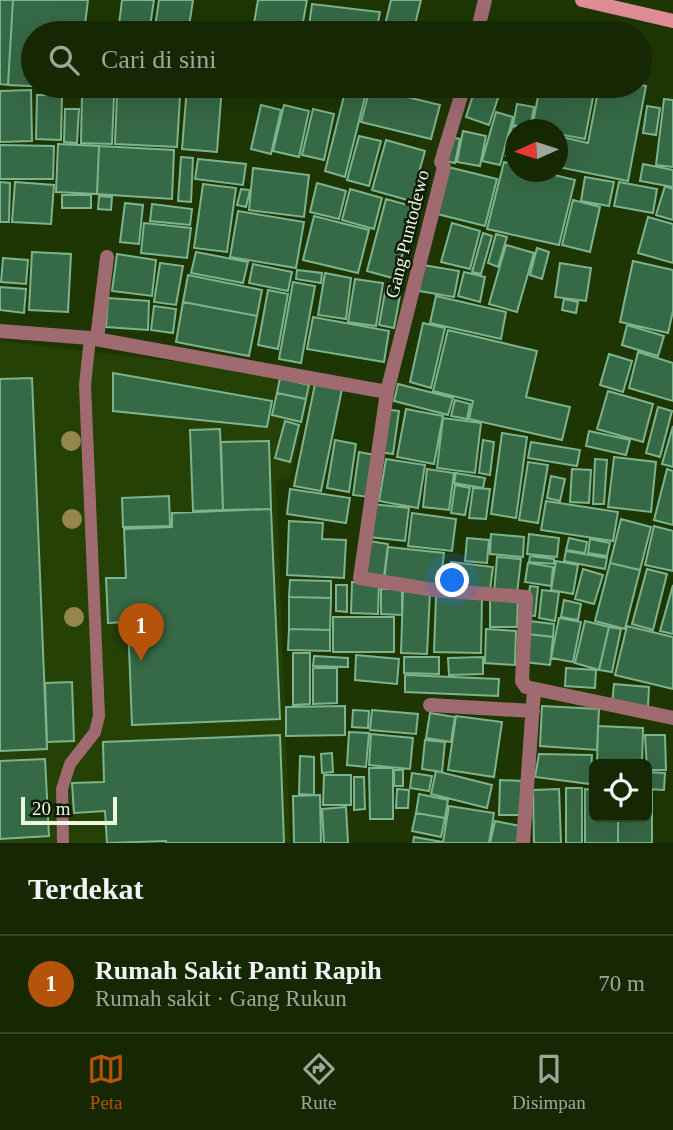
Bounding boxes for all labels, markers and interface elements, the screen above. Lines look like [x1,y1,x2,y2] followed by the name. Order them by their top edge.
[21,21,652,98] search box
[45,41,83,79] icon: search
[101,45,217,74] text: Cari di sini
[505,119,568,182] north arrow
[381,168,433,300] street label: Gang Puntodewo
[435,563,469,597] your location
[118,603,164,661] pin: 1
[589,759,652,822] map controls
[589,759,652,822] button: locate
[21,794,117,826] scale bar
[32,798,71,819] text: 20 m
[28,872,144,905] text: Terdekat
[95,956,382,985] text: Rumah Sakit Panti Rapih
[45,971,57,996] text: 1
[598,971,645,996] text: 70 m
[95,986,347,1011] text: Rumah sakit · Gang Rukun
[87,1050,125,1114] tab: Peta
[300,1050,338,1114] tab: Rute
[512,1050,586,1114] tab: Disimpan

